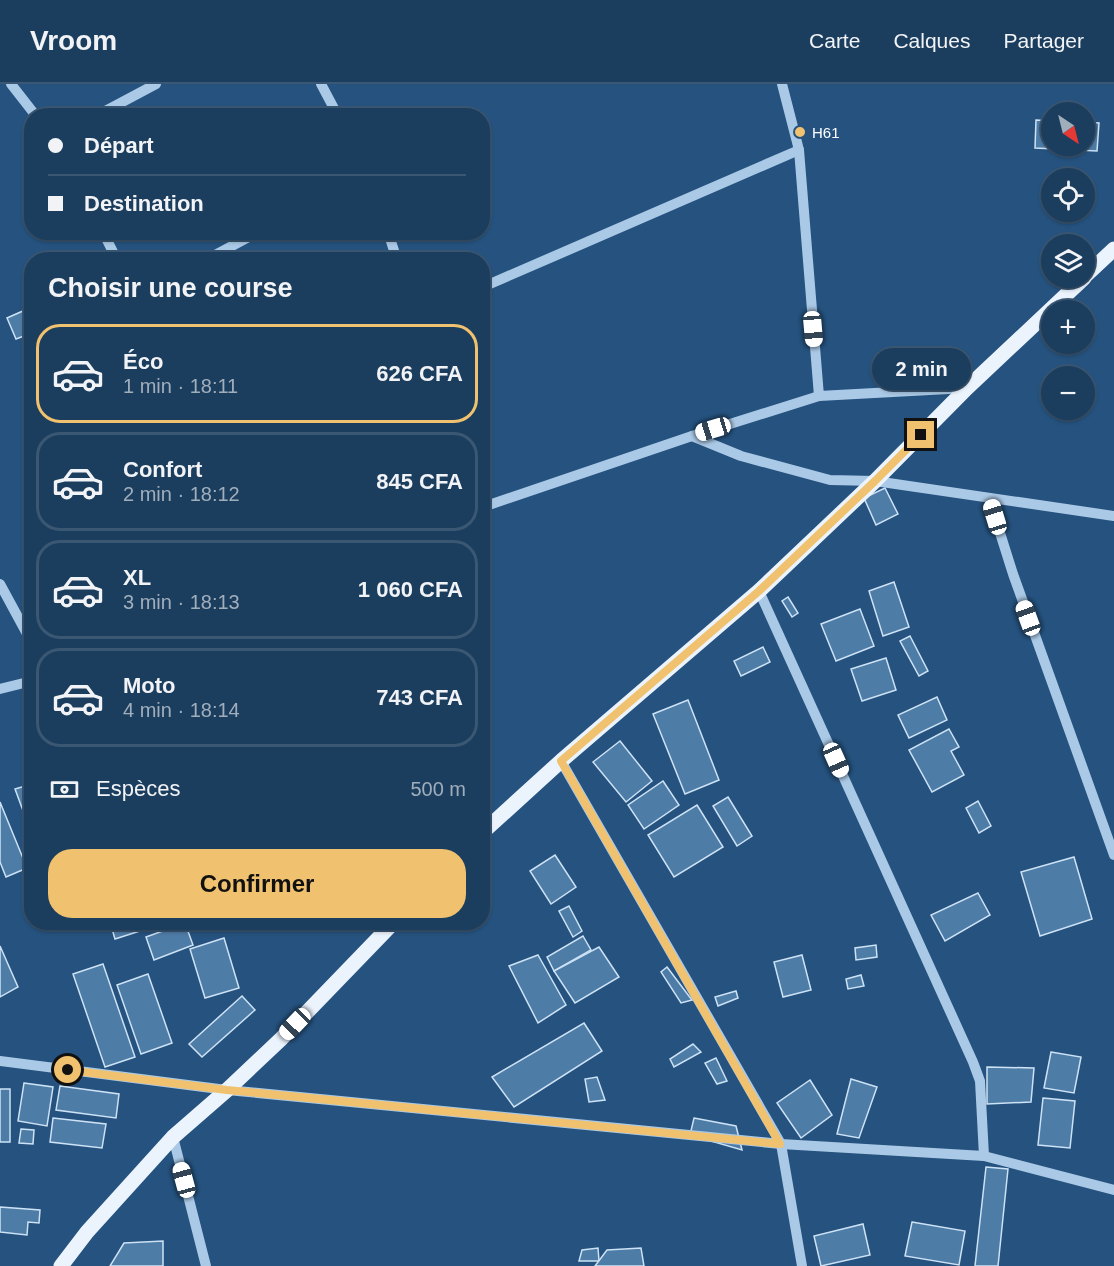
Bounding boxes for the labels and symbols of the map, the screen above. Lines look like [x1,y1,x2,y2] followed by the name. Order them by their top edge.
[1041,102,1095,156] north arrow
[812,124,840,141] place label: H61
[793,125,807,139] marker: H61
[802,310,824,348] car
[872,348,970,390] callout: 2 min
[693,415,733,443] car
[907,421,934,448] route end
[981,497,1009,537] car
[1013,598,1043,638] car
[820,740,852,780] car
[276,1005,314,1043] car
[54,1056,81,1083] route start
[171,1160,197,1200] car

